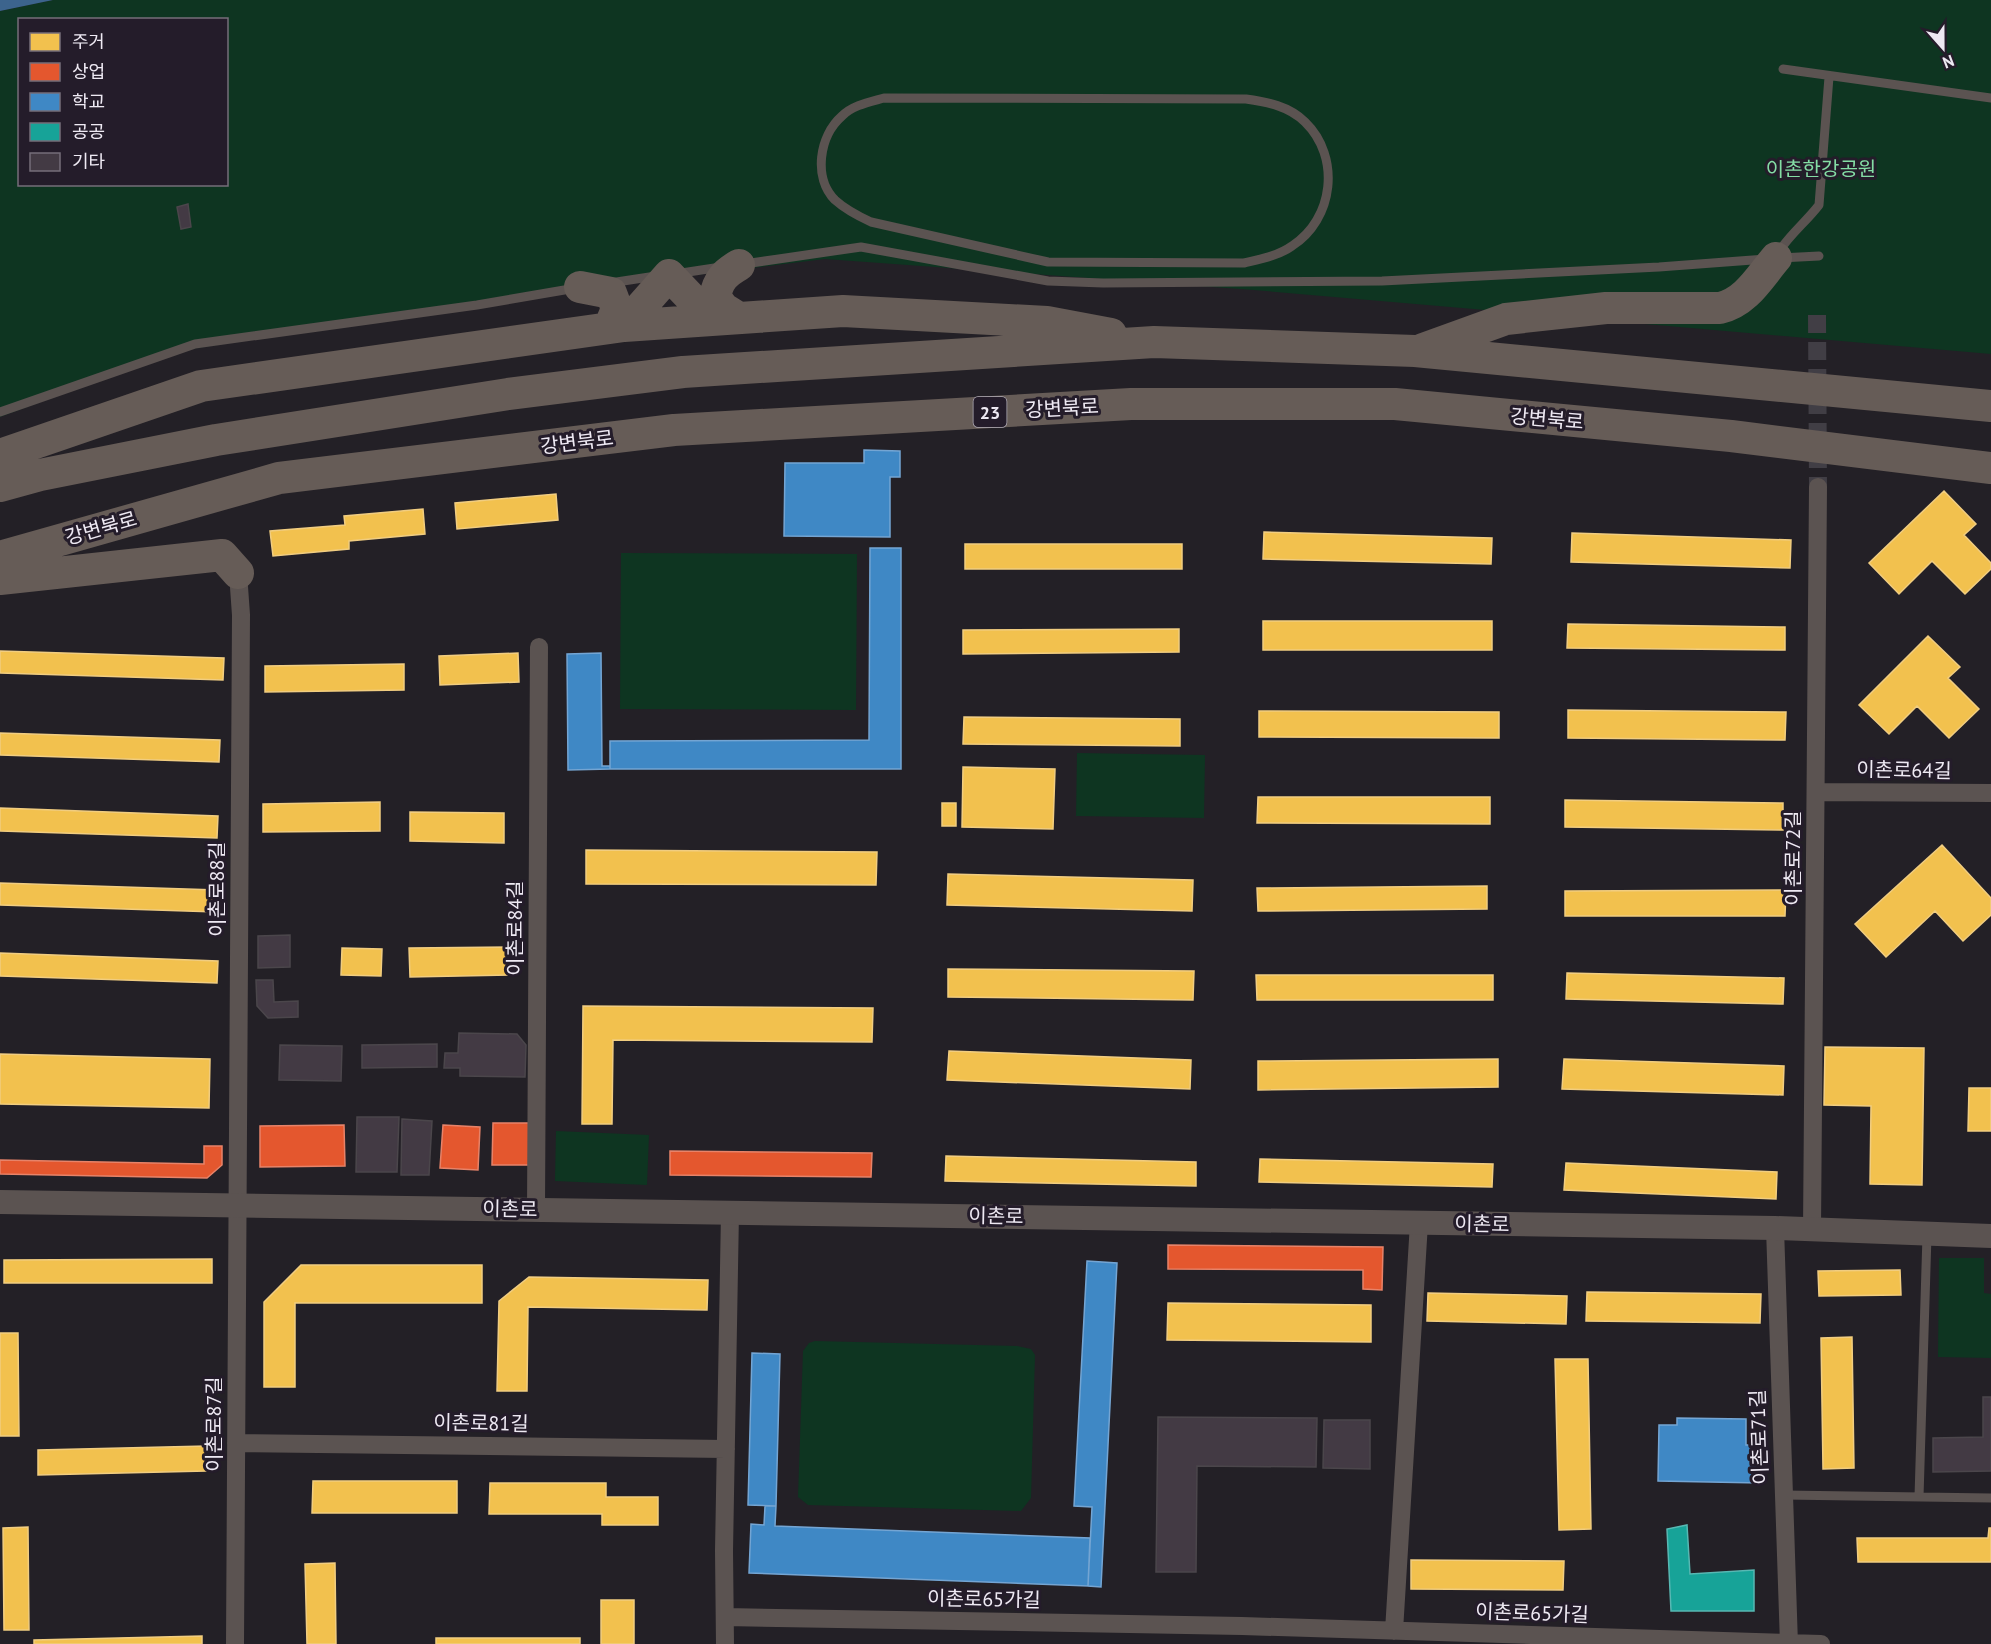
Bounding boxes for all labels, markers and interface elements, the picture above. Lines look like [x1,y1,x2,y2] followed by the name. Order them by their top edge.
[18,18,228,186] legend
[1913,18,1973,78] north arrow
[72,30,105,53] text: 주거
[1940,51,1957,73] text: N
[72,60,105,83] text: 상업
[72,90,105,113] text: 학교
[72,120,105,143] text: 공공
[72,150,106,173] text: 기타
[1766,156,1876,182] park label: 이촌한강공원
[1025,393,1099,423] street label: 강변북로
[974,397,1006,427] road number: 23
[1509,403,1585,435] street label: 강변북로
[539,425,615,459] street label: 강변북로
[62,505,140,551] street label: 강변북로
[1856,756,1952,784] street label: 이촌로64길
[1780,810,1806,906] street label: 이촌로72길
[204,841,230,937] street label: 이촌로88길
[502,880,528,976] street label: 이촌로84길
[482,1196,538,1222] street label: 이촌로
[968,1203,1024,1229] street label: 이촌로
[1454,1211,1510,1237] street label: 이촌로
[201,1376,227,1472] street label: 이촌로87길
[1744,1389,1774,1485] street label: 이촌로71길
[433,1409,529,1437] street label: 이촌로81길
[927,1585,1041,1613] street label: 이촌로65가길
[1475,1598,1589,1628] street label: 이촌로65가길

